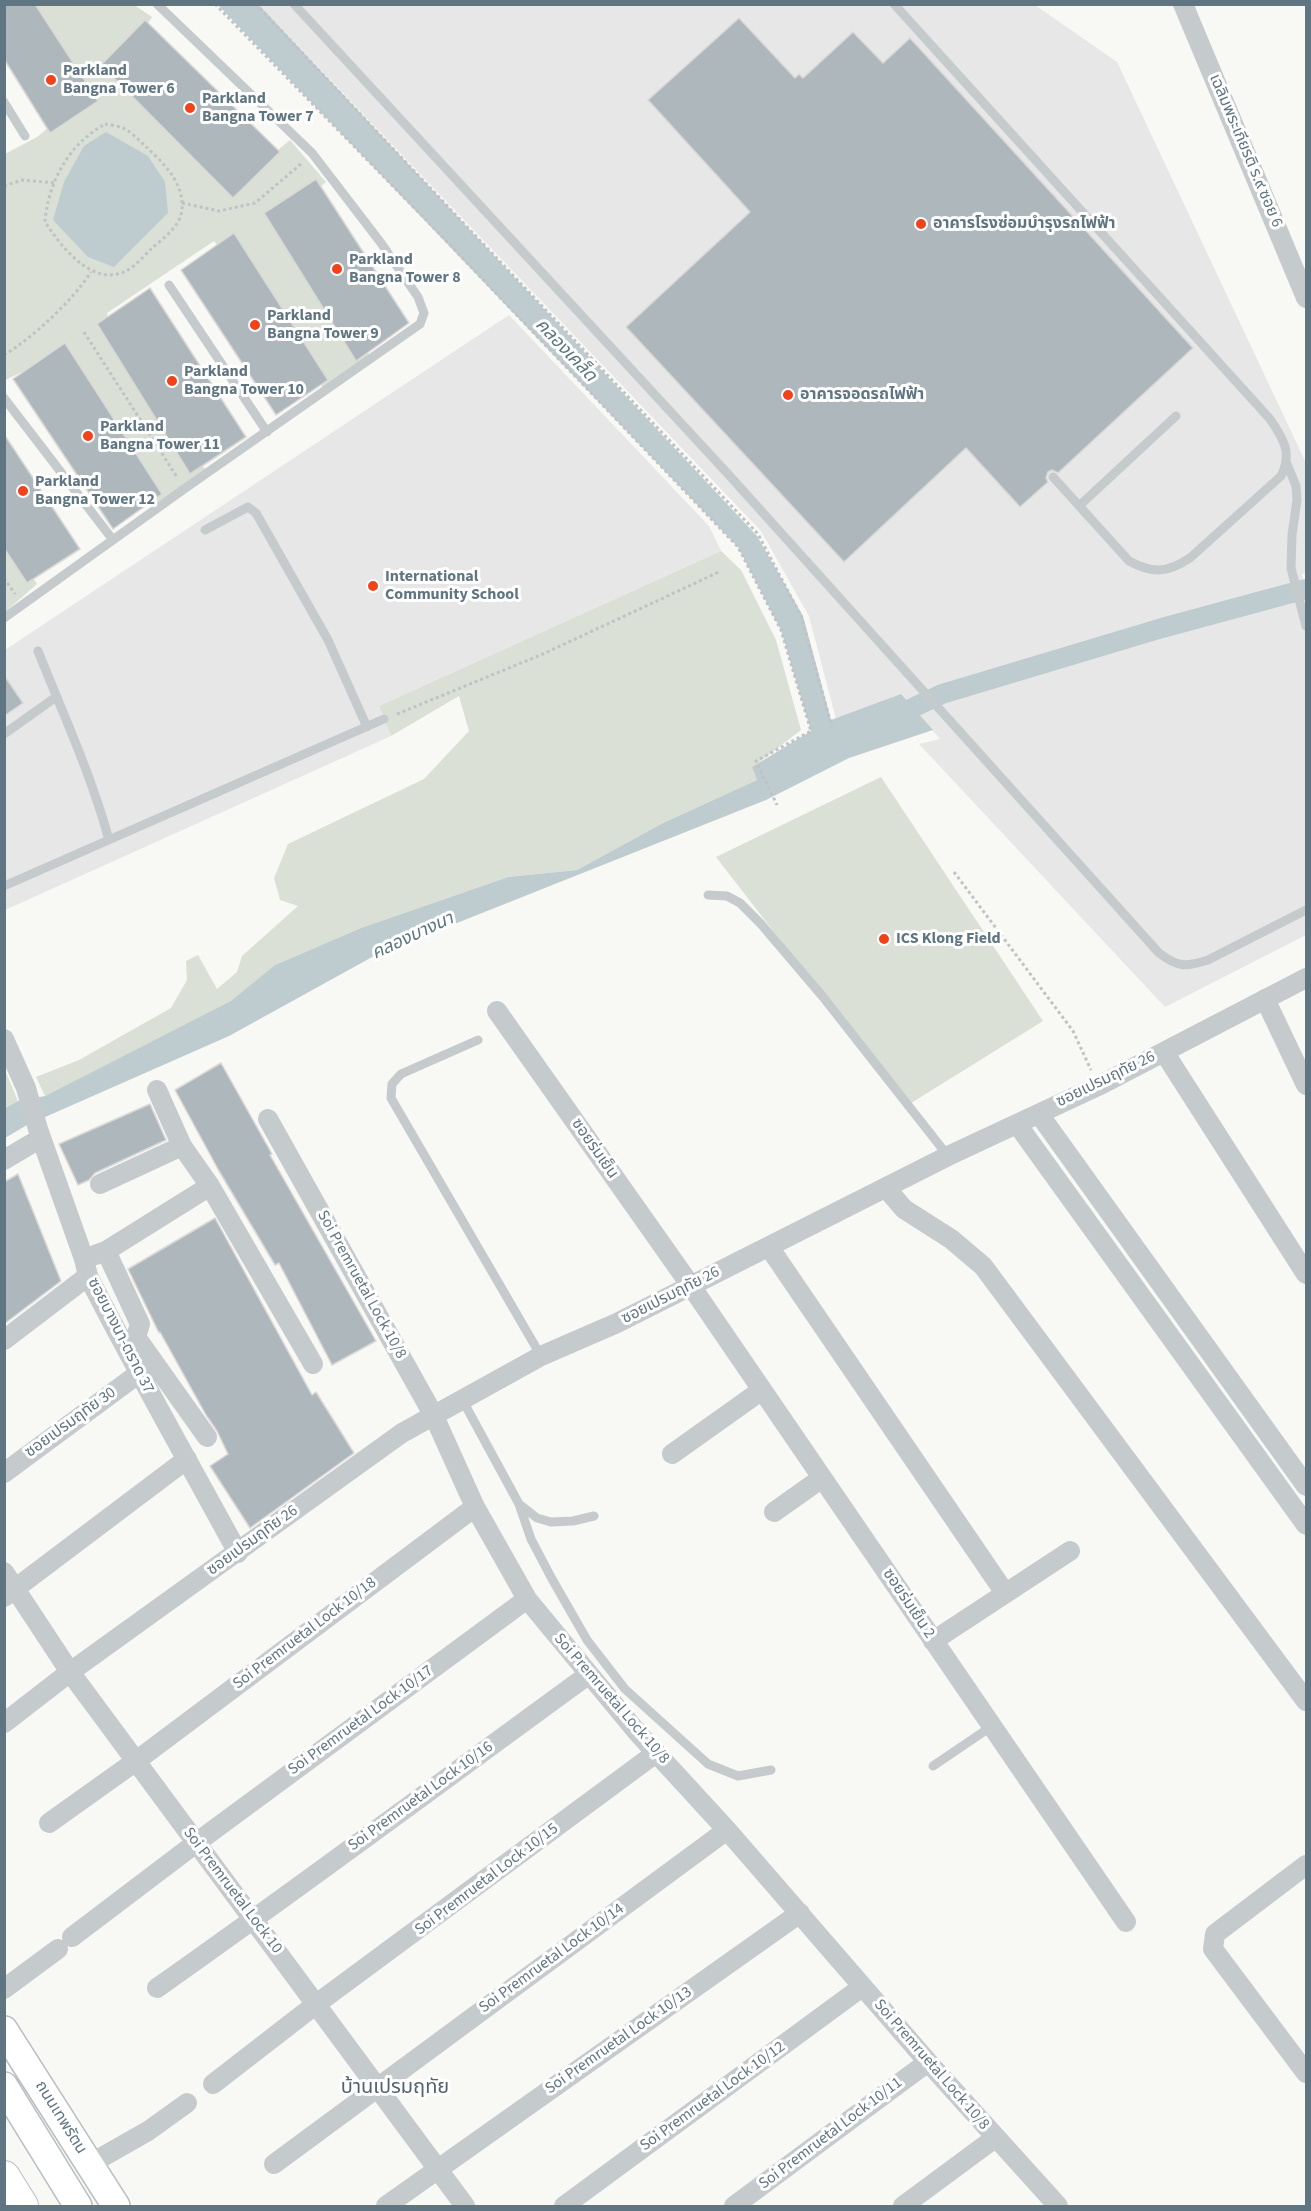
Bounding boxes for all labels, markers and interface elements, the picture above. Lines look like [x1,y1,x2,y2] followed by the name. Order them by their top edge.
[63,61,175,99] place label: Parkland Bangna Tower 6
[1204,72,1286,230] street label: เฉลิมพระเกียรติ ร.๙ ซอย 6
[44,73,58,87] marker: Parkland Bangna Tower 6
[202,89,314,127] place label: Parkland Bangna Tower 7
[183,101,197,115] marker: Parkland Bangna Tower 7
[933,214,1116,234] place label: อาคารโรงซ่อมบำรุงรถไฟฟ้า
[914,217,928,231] marker: อาคารโรงซ่อมบำรุงรถไฟฟ้า
[349,250,461,288] place label: Parkland Bangna Tower 8
[330,262,344,276] marker: Parkland Bangna Tower 8
[267,306,379,344] place label: Parkland Bangna Tower 9
[530,315,600,387] water label: คลองเคล็ด
[248,318,262,332] marker: Parkland Bangna Tower 9
[184,362,304,400] place label: Parkland Bangna Tower 10
[165,374,179,388] marker: Parkland Bangna Tower 10
[800,385,924,405] place label: อาคารจอดรถไฟฟ้า
[781,388,795,402] marker: อาคารจอดรถไฟฟ้า
[100,417,220,455] place label: Parkland Bangna Tower 11
[81,429,95,443] marker: Parkland Bangna Tower 11
[35,472,155,510] place label: Parkland Bangna Tower 12
[16,484,30,498] marker: Parkland Bangna Tower 12
[385,567,519,605] place label: International Community School
[366,579,380,593] marker: International Community School
[369,909,457,965] water label: คลองบางนา
[896,929,1001,949] place label: ICS Klong Field
[877,932,891,946] marker: ICS Klong Field
[1054,1048,1158,1112] street label: ซอยเปรมฤทัย 26
[566,1115,622,1183] street label: ซอยร่มเย็น
[312,1208,410,1362] street label: Soi Premruetal Lock 10/8
[619,1263,723,1329] street label: ซอยเปรมฤทัย 26
[83,1275,157,1397] street label: ซอยบางนา-ตราด 37
[22,1384,120,1462] street label: ซอยเปรมฤทัย 30
[204,1502,302,1580] street label: ซอยเปรมฤทัย 26
[878,1566,938,1642] street label: ซอยร่มเย็น 2
[230,1574,380,1694] street label: Soi Premruetal Lock 10/18
[549,1630,673,1768] street label: Soi Premruetal Lock 10/8
[285,1662,437,1780] street label: Soi Premruetal Lock 10/17
[345,1738,497,1856] street label: Soi Premruetal Lock 10/16
[412,1820,562,1940] street label: Soi Premruetal Lock 10/15
[178,1824,286,1958] street label: Soi Premruetal Lock 10
[476,1900,628,2018] street label: Soi Premruetal Lock 10/14
[542,1983,696,2099] street label: Soi Premruetal Lock 10/13
[869,1996,993,2134] street label: Soi Premruetal Lock 10/8
[637,2038,789,2156] street label: Soi Premruetal Lock 10/12
[756,2074,906,2194] street label: Soi Premruetal Lock 10/11
[341,2077,449,2101] district label: บ้านเปรมฤทัย
[30,2078,90,2158] street label: ถนนเทพรัตน

